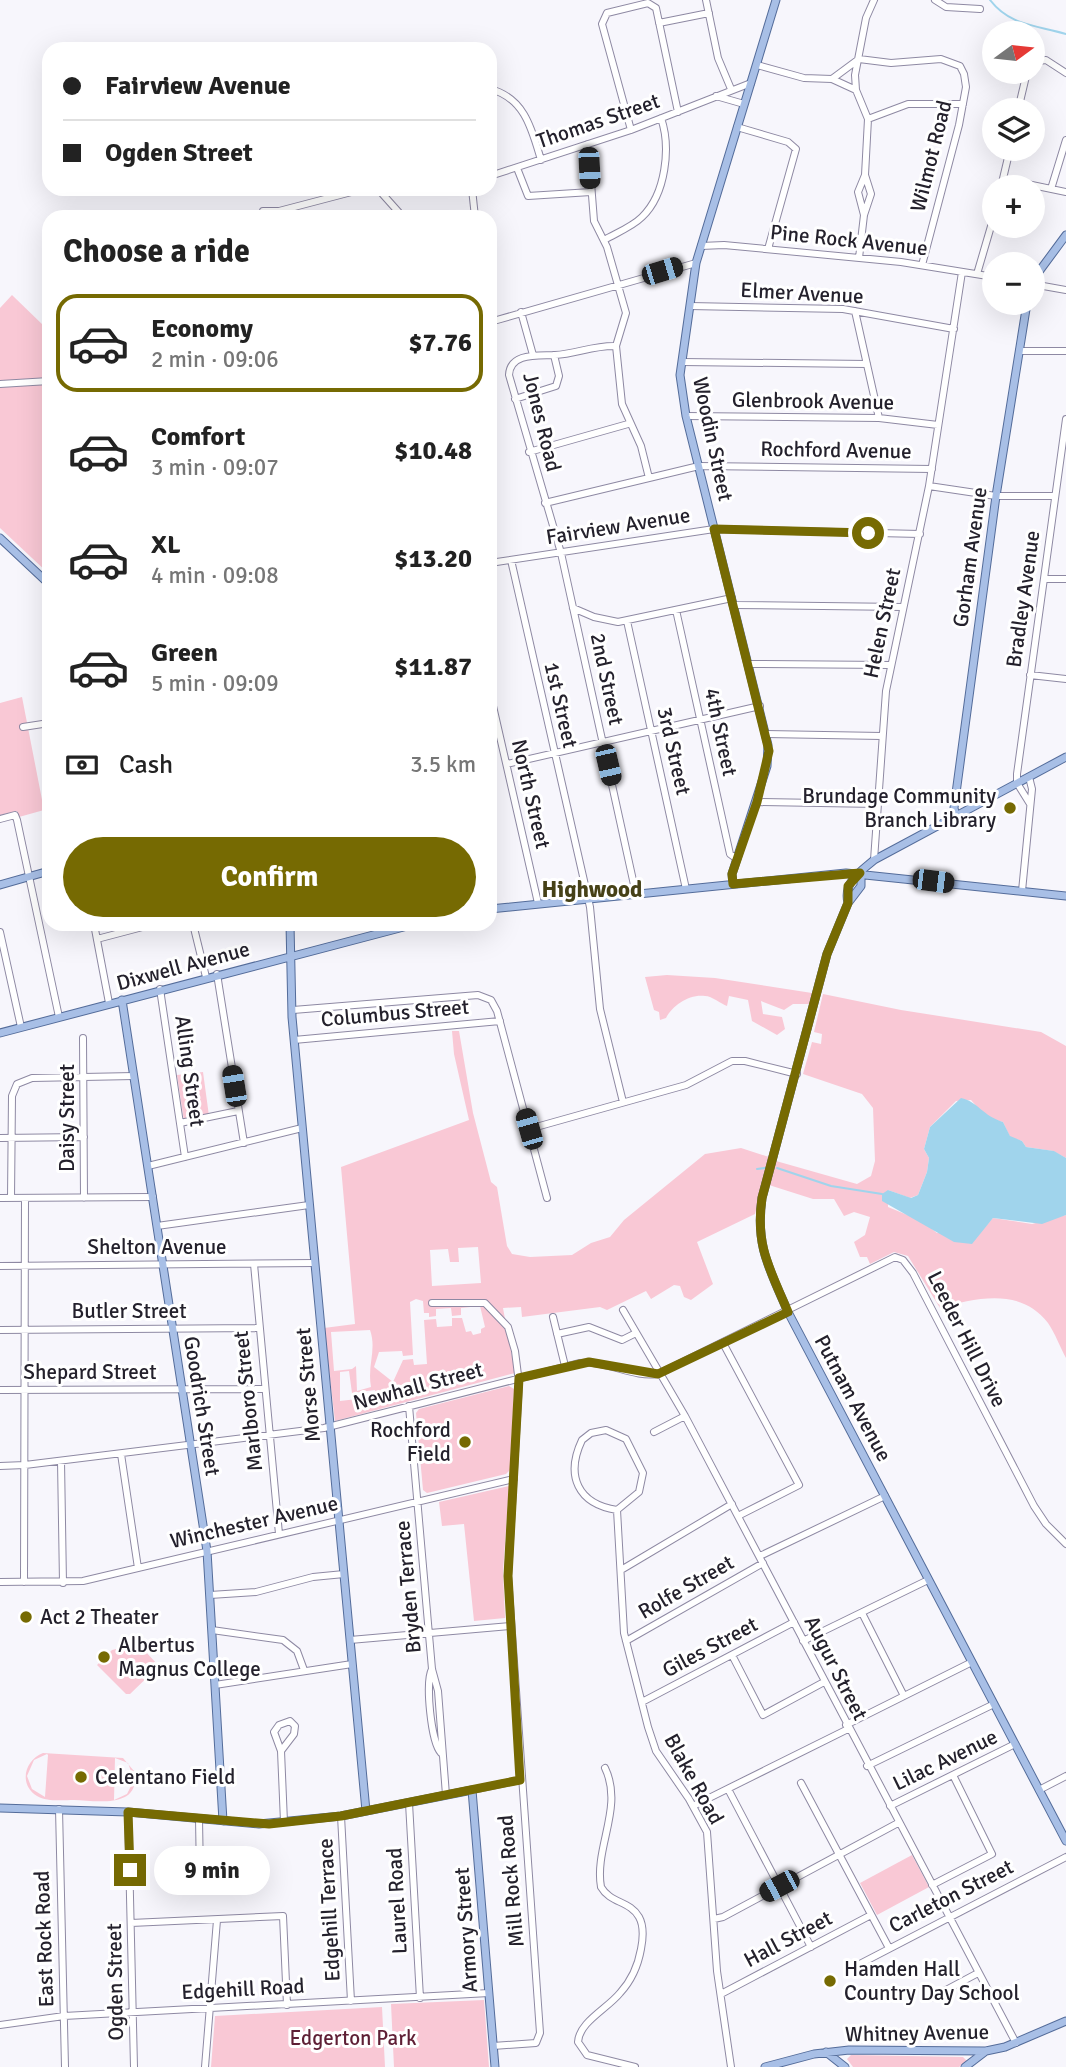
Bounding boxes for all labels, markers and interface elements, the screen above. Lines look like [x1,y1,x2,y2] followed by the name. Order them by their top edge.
[982,21,1045,84] north arrow
[982,21,1045,315] map controls
[105,70,291,102] text: Fairview Avenue
[533,88,663,154] street label: Thomas Street
[905,98,957,214] street label: Wilmot Road
[982,98,1045,161] button: layers
[105,137,253,169] text: Ogden Street
[578,146,601,190] car
[982,175,1045,238] button: +
[769,219,929,261] street label: Pine Rock Avenue
[63,232,250,271] text: Choose a ride
[982,252,1045,315] button: −
[639,255,686,287] car
[740,277,864,309] street label: Elmer Avenue
[67,312,130,375] icon: car
[151,313,253,345] text: Economy
[408,327,472,359] text: $7.76
[151,345,279,374] text: 2 min · 09:06
[517,370,567,474] street label: Jones Road
[687,374,739,504] street label: Woodin Street
[732,387,894,415] street label: Glenbrook Avenue
[67,420,130,483] icon: car
[151,421,245,453] text: Comfort
[394,435,472,467] text: $10.48
[760,436,912,464] street label: Rochford Avenue
[151,453,279,482] text: 3 min · 09:07
[947,485,993,629] street label: Gorham Avenue
[544,502,692,550] street label: Fairview Avenue
[852,517,884,549] route start
[67,528,130,591] icon: car
[151,529,181,561] text: XL
[1001,529,1045,669] street label: Bradley Avenue
[394,543,472,575] text: $13.20
[151,561,279,590] text: 4 min · 09:08
[858,566,906,680] street label: Helen Street
[585,631,629,727] street label: 2nd Street
[67,636,130,699] icon: car
[151,637,218,669] text: Green
[394,651,472,683] text: $11.87
[539,660,583,750] street label: 1st Street
[151,669,279,698] text: 5 min · 09:09
[699,686,743,778] street label: 4th Street
[651,705,697,797] street label: 3rd Street
[506,737,556,851] street label: North Street
[594,742,623,788] car
[63,746,101,784] icon: cash
[119,749,173,781] text: Cash
[410,750,476,779] text: 3.5 km
[802,783,996,833] place label: Brundage Community Branch Library
[1002,800,1018,816] marker: Brundage Community Branch Library
[63,837,476,917] button: Confirm
[911,868,956,894] car
[542,875,642,904] district label: Highwood
[114,936,252,996] street label: Dixwell Avenue
[320,994,470,1032] street label: Columbus Street
[169,1014,211,1128] street label: Alling Street
[54,1064,80,1172] street label: Daisy Street
[221,1064,248,1108] car
[514,1106,545,1152] car
[87,1234,227,1260] street label: Shelton Avenue
[922,1267,1012,1411] street label: Leeder Hill Drive
[71,1298,187,1324] street label: Butler Street
[290,1327,326,1443] street label: Morse Street
[228,1329,268,1473] street label: Marlboro Street
[809,1330,897,1466] street label: Putnam Avenue
[178,1334,226,1478] street label: Goodrich Street
[350,1356,486,1416] street label: Newhall Street
[23,1359,157,1385] street label: Shepard Street
[370,1417,451,1467] place label: Rochford Field
[457,1434,473,1450] marker: Rochford Field
[167,1490,341,1554] street label: Winchester Avenue
[389,1519,427,1655] street label: Bryden Terrace
[634,1549,738,1625] street label: Rolfe Street
[40,1604,159,1630] place label: Act 2 Theater
[18,1609,34,1625] marker: Act 2 Theater
[658,1611,762,1683] street label: Giles Street
[799,1611,873,1725] street label: Augur Street
[118,1632,261,1682] place label: Albertus Magnus College
[96,1649,112,1665] marker: Albertus Magnus College
[888,1723,1002,1797] street label: Lilac Avenue
[658,1729,730,1829] street label: Blake Road
[95,1764,235,1790] place label: Celentano Field
[73,1769,89,1785] marker: Celentano Field
[492,1814,530,1948] street label: Mill Rock Road
[312,1838,346,1982] street label: Edgehill Terrace
[154,1846,270,1895] callout: 9 min
[381,1847,413,1955] street label: Laurel Road
[884,1853,1018,1939] street label: Carleton Street
[114,1854,146,1886] route end
[184,1856,240,1885] text: 9 min
[449,1866,483,1994] street label: Armory Street
[756,1867,803,1905] car
[29,1870,59,2008] street label: East Rock Road
[739,1905,837,1973] street label: Hall Street
[101,1923,129,2041] street label: Ogden Street
[844,1956,1020,2006] place label: Hamden Hall Country Day School
[181,1973,305,2005] street label: Edgehill Road
[822,1973,838,1989] marker: Hamden Hall Country Day School
[845,2019,989,2047] street label: Whitney Avenue
[289,2025,417,2051] park label: Edgerton Park

